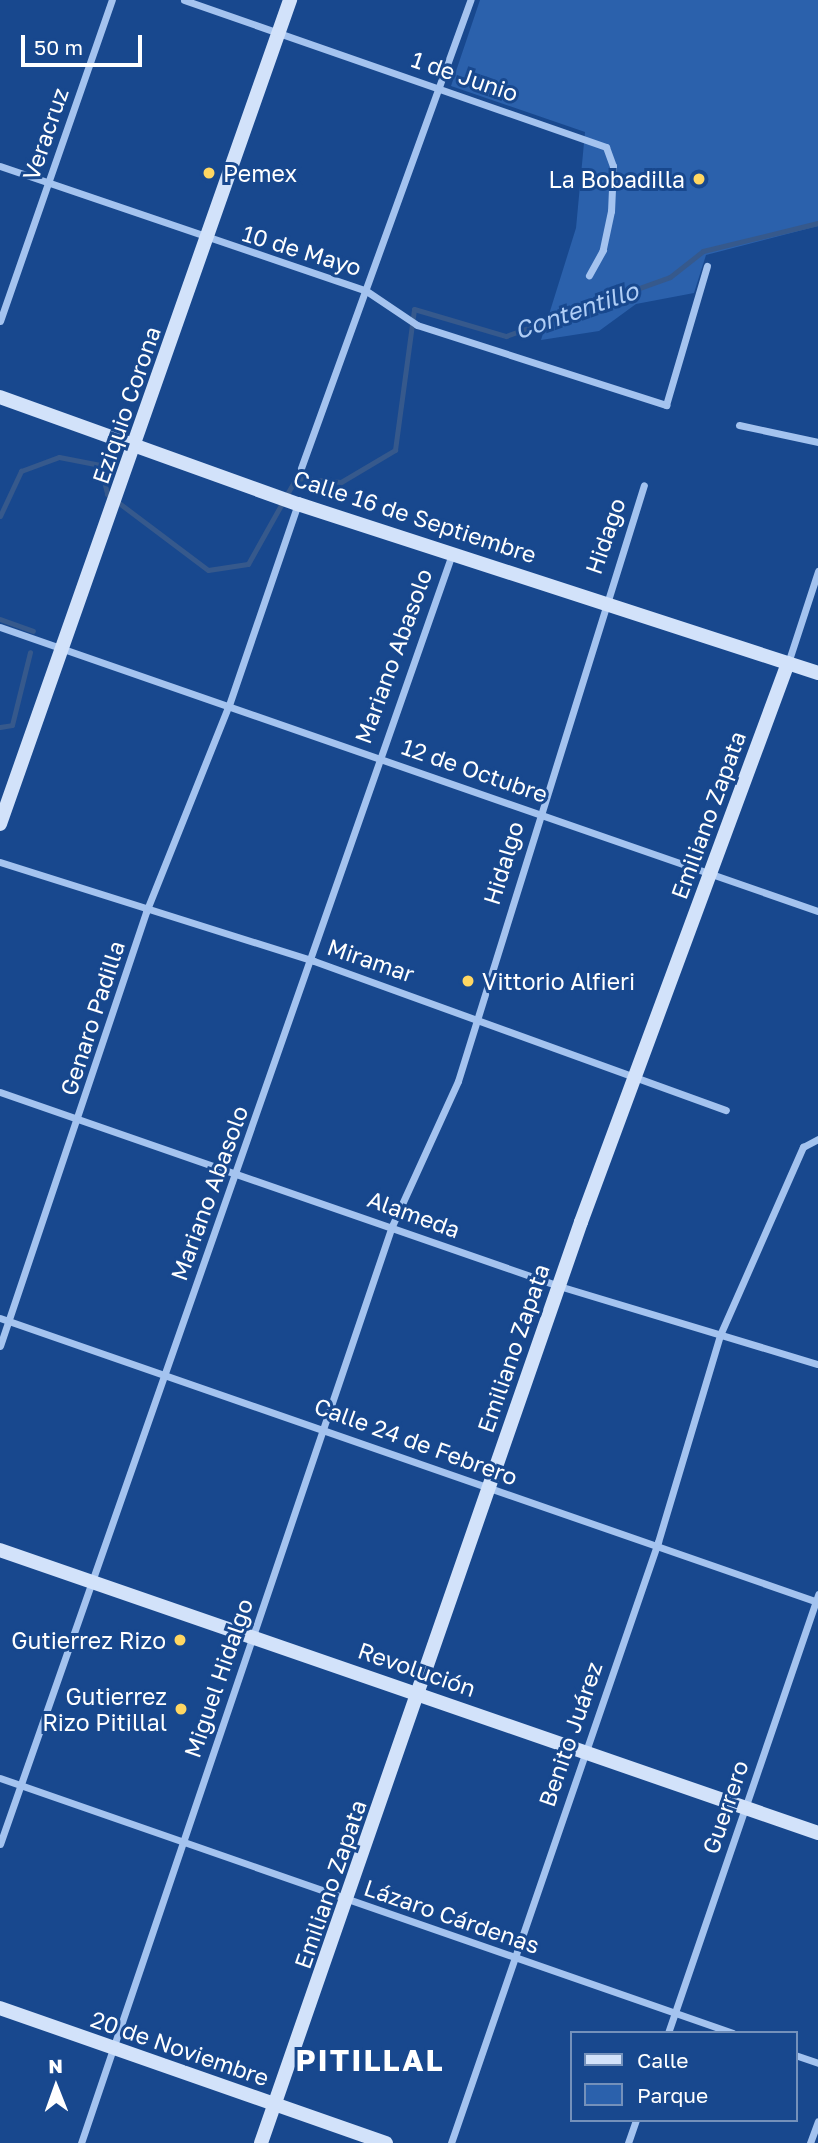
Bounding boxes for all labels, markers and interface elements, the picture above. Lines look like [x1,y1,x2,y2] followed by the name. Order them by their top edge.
[24,21,145,65] scale bar
[34,34,83,60] text: 50 m
[408,45,522,107] street label: 1 de Junio
[16,84,74,184] street label: Veracruz
[223,159,297,187] place label: Pemex
[201,165,217,181] marker: Pemex
[549,165,685,193] place label: La Bobadilla
[691,171,707,187] marker: La Bobadilla
[239,219,365,281] street label: 10 de Mayo
[510,275,642,345] water label: Contentillo
[86,323,166,487] street label: Eziquio Corona
[290,464,540,568] street label: Calle 16 de Septiembre
[579,494,631,578] street label: Hidago
[349,565,437,747] street label: Mariano Abasolo
[665,727,751,903] street label: Emiliano Zapata
[398,732,552,808] street label: 12 de Octubre
[477,818,529,908] street label: Hidalgo
[324,932,418,988] street label: Miramar
[54,937,130,1099] street label: Genaro Padilla
[482,967,635,995] place label: Vittorio Alfieri
[460,973,476,989] marker: Vittorio Alfieri
[165,1102,253,1284] street label: Mariano Abasolo
[364,1185,464,1243] street label: Alameda
[471,1260,555,1436] street label: Emiliano Zapata
[311,1391,521,1491] street label: Calle 24 de Febrero
[178,1595,258,1761] street label: Miguel Hidalgo
[11,1626,166,1654] place label: Gutierrez Rizo
[172,1632,188,1648] marker: Gutierrez Rizo
[355,1636,479,1702] street label: Revolución
[532,1658,608,1810] street label: Benito Juárez
[42,1682,167,1736] place label: Gutierrez Rizo Pitillal
[173,1701,189,1717] marker: Gutierrez Rizo Pitillal
[696,1757,754,1857] street label: Guerrero
[288,1796,372,1972] street label: Emiliano Zapata
[361,1873,543,1959] street label: Lázaro Cárdenas
[87,2005,273,2091] street label: 20 de Noviembre
[570,2031,797,2122] legend
[296,2042,444,2078] district label: PITILLAL
[637,2047,689,2073] text: Calle
[21,2052,91,2122] north arrow
[48,2054,63,2077] text: N
[637,2082,708,2108] text: Parque

